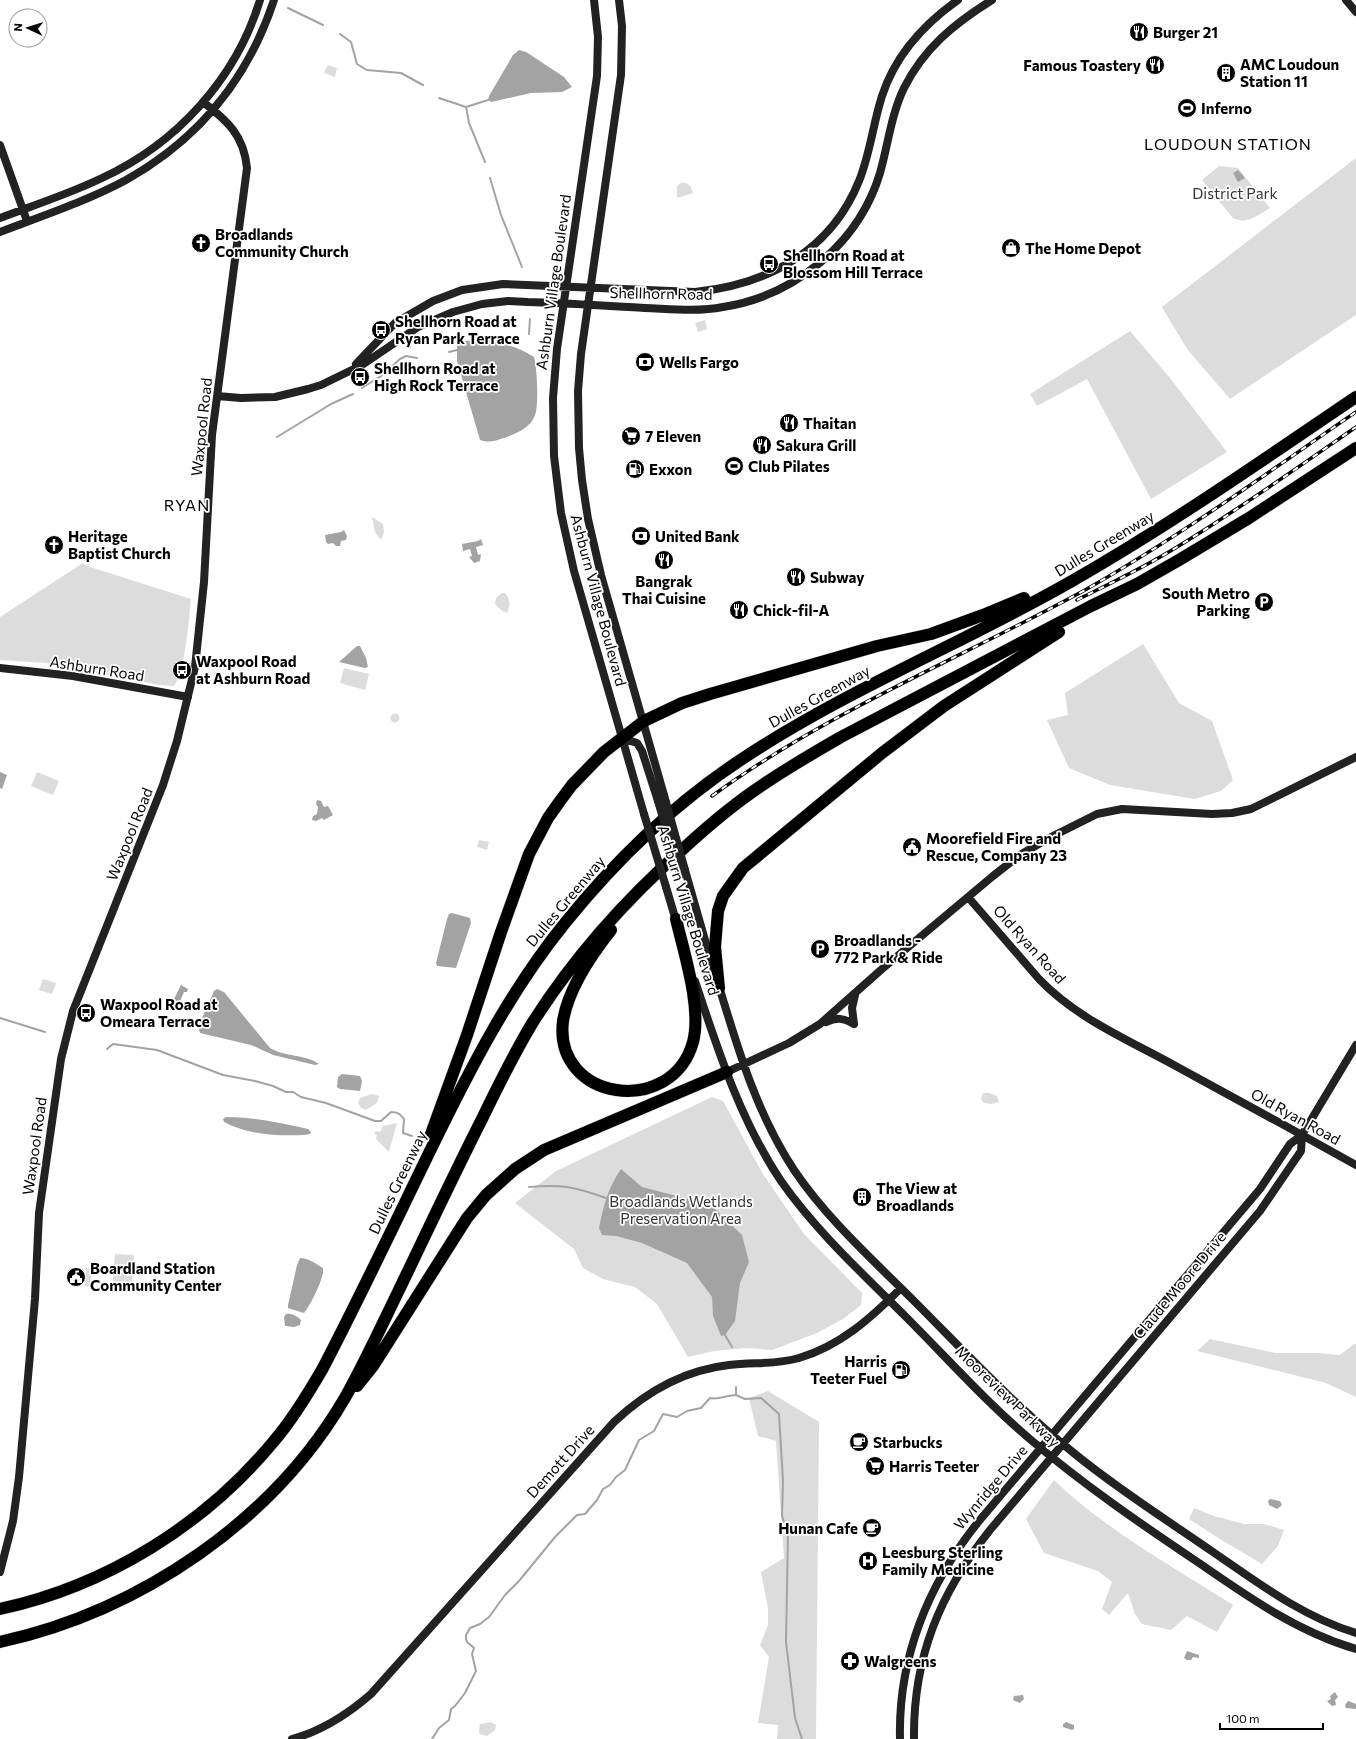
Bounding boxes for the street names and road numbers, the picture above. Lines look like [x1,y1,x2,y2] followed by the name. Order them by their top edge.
[532,193,574,371] street label: Ashburn Village Boulevard
[609,283,713,303] street label: Shellhorn Road
[187,377,215,477] street label: Waxpool Road
[1051,506,1157,580] street label: Dulles Greenway
[567,512,631,688] street label: Ashburn Village Boulevard
[48,652,146,684] street label: Ashburn Road
[765,661,873,731] street label: Dulles Greenway
[102,785,156,883] street label: Waxpool Road
[654,823,724,997] street label: Ashburn Village Boulevard
[522,852,608,950] street label: Dulles Greenway
[990,901,1070,987] street label: Old Ryan Road
[1248,1084,1344,1148] street label: Old Ryan Road
[18,1096,50,1196] street label: Waxpool Road
[364,1127,430,1237] street label: Dulles Greenway
[1129,1228,1229,1342] street label: Claude Moore Drive
[952,1341,1064,1451] street label: Mooreview Parkway
[522,1421,598,1501] street label: Demott Drive
[949,1441,1031,1533] street label: Wynridge Drive

